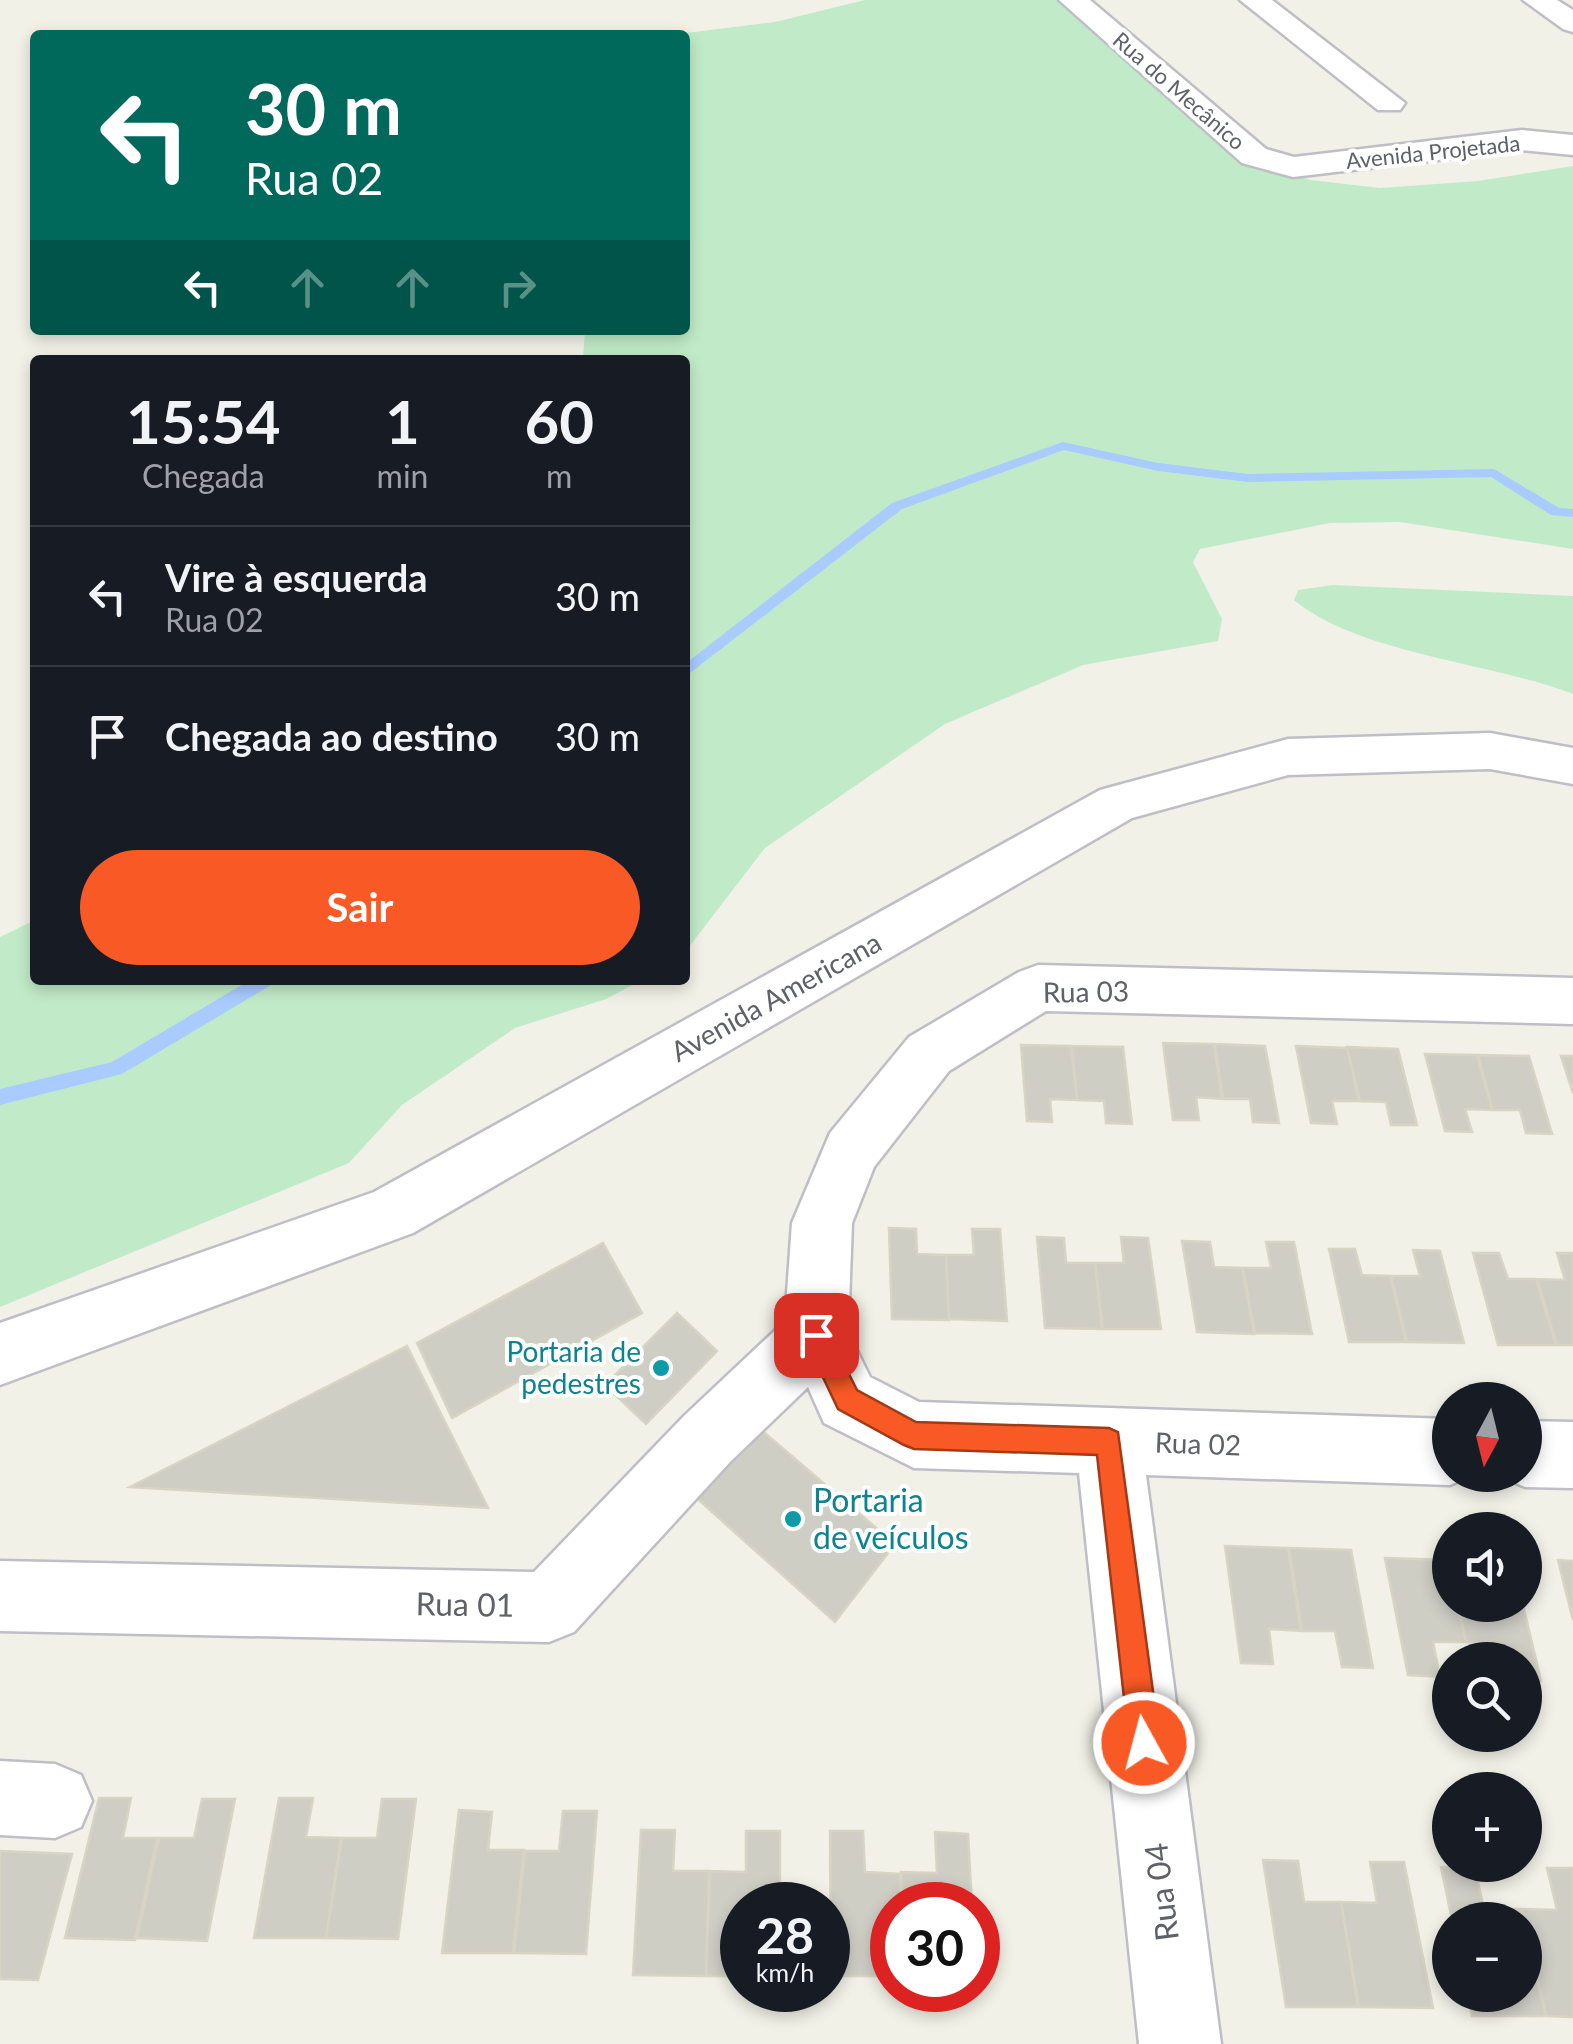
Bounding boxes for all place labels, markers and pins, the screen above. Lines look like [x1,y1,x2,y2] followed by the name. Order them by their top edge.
[774,1293,859,1378] pin
[506,1334,641,1400] place label: Portaria de pedestres
[650,1357,672,1379] marker: Portaria de pedestres
[813,1480,969,1556] place label: Portaria de veículos
[782,1508,804,1530] marker: Portaria de veículos

